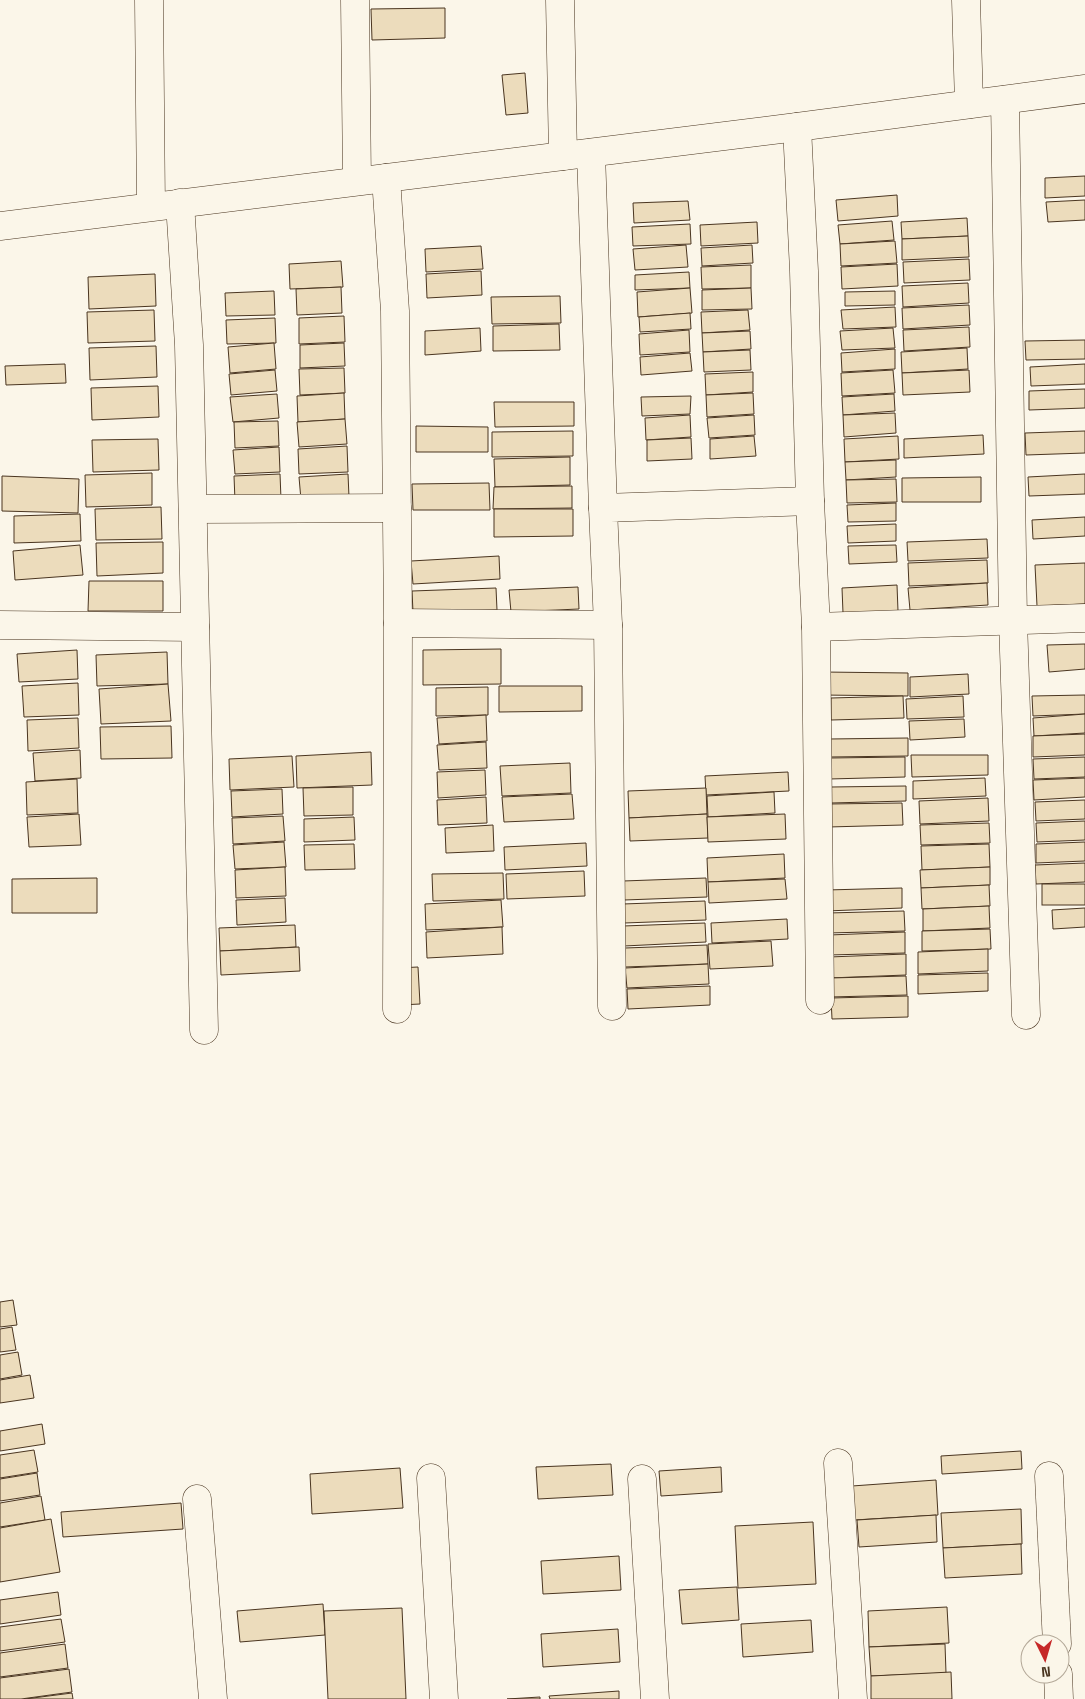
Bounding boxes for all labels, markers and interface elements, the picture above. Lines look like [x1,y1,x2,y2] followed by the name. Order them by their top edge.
[1020,1634,1070,1684] north arrow
[1041,1663,1052,1681] text: N

